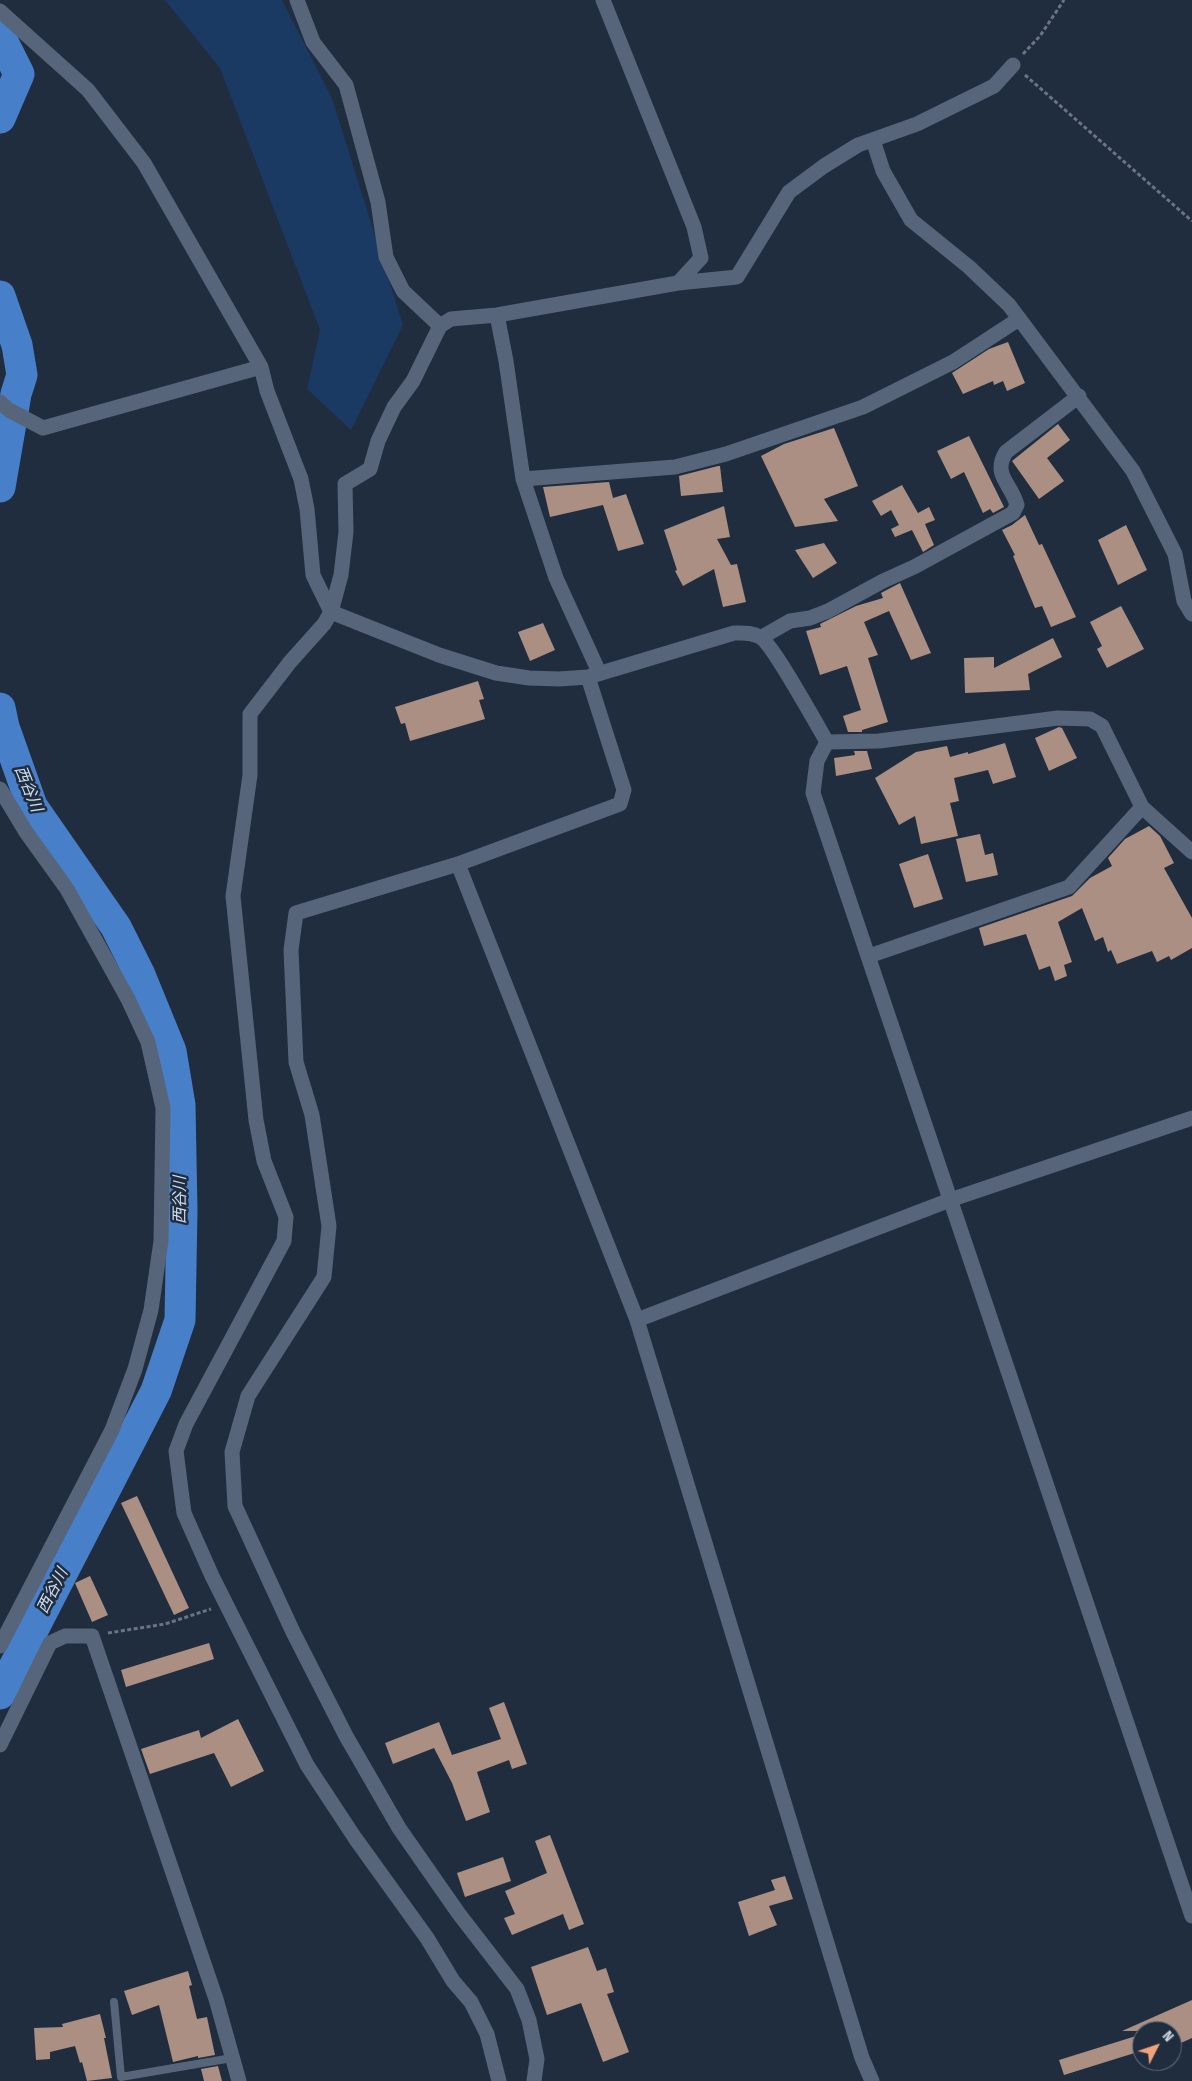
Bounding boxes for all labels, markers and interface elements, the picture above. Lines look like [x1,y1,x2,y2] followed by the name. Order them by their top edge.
[10,763,46,815] water label: 西谷川
[171,1176,191,1224] water label: 西谷川
[34,1565,72,1617] water label: 西谷川
[1132,2021,1182,2071] north arrow
[1159,2028,1177,2045] text: N

